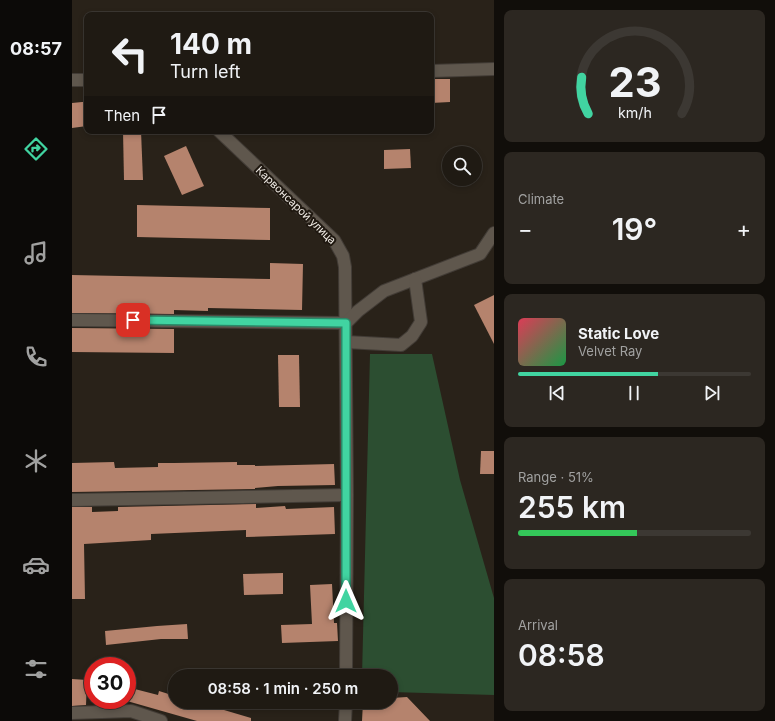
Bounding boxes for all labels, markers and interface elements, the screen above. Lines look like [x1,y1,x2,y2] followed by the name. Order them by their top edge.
[170,27,252,61] text: 140 m
[104,28,156,80] icon: left
[10,38,62,59] text: 08:57
[608,57,661,107] text: 23
[170,61,240,82] text: Turn left
[148,104,170,126] icon: arrive
[618,104,651,121] text: km/h
[104,106,140,125] text: Then
[22,135,50,163] icon: directions
[442,146,482,186] map controls
[442,146,482,186] button: search
[253,163,339,247] street label: Карвонсарой улица
[518,191,564,207] text: Climate
[612,211,657,247] text: 19°
[518,216,533,242] text: −
[736,216,751,242] text: +
[22,239,50,267] icon: music
[116,303,150,337] pin
[122,309,144,331] icon: arrive
[578,324,659,343] text: Static Love
[22,343,50,371] icon: phone
[578,343,642,359] text: Velvet Ray
[546,382,568,404] icon: previous
[623,382,645,404] icon: pause
[701,382,723,404] icon: next
[22,447,50,475] icon: climate
[518,469,594,485] text: Range · 51%
[518,489,626,525] text: 255 km
[22,551,50,579] icon: car
[325,580,367,622] position arrow
[518,617,558,633] text: Arrival
[518,637,605,673] text: 08:58
[22,655,50,683] icon: filters
[84,657,136,709] speed limit sign: 30
[208,679,358,698] text: 08:58 · 1 min · 250 m

